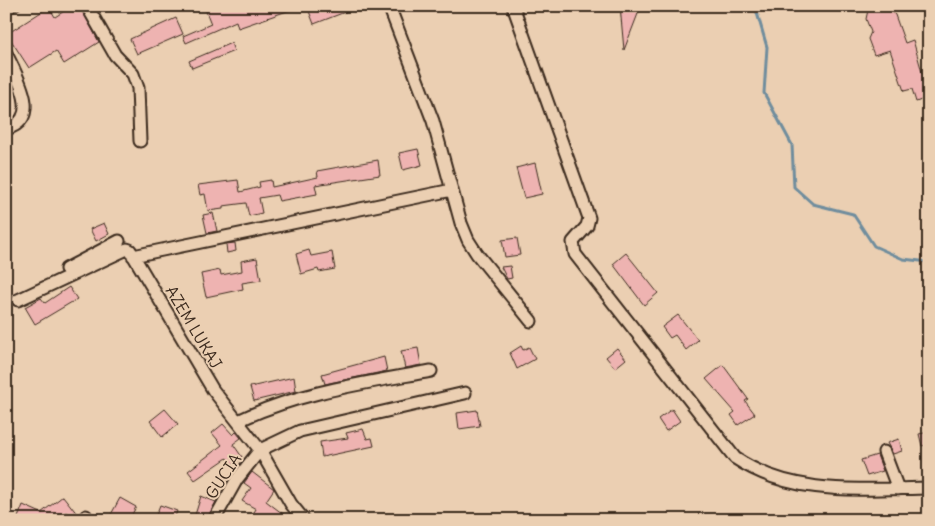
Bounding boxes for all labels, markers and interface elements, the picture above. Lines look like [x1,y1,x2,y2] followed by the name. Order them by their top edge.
[161,282,227,372] street label: AZEM LUKAJ
[201,450,245,502] street label: GUCIA

